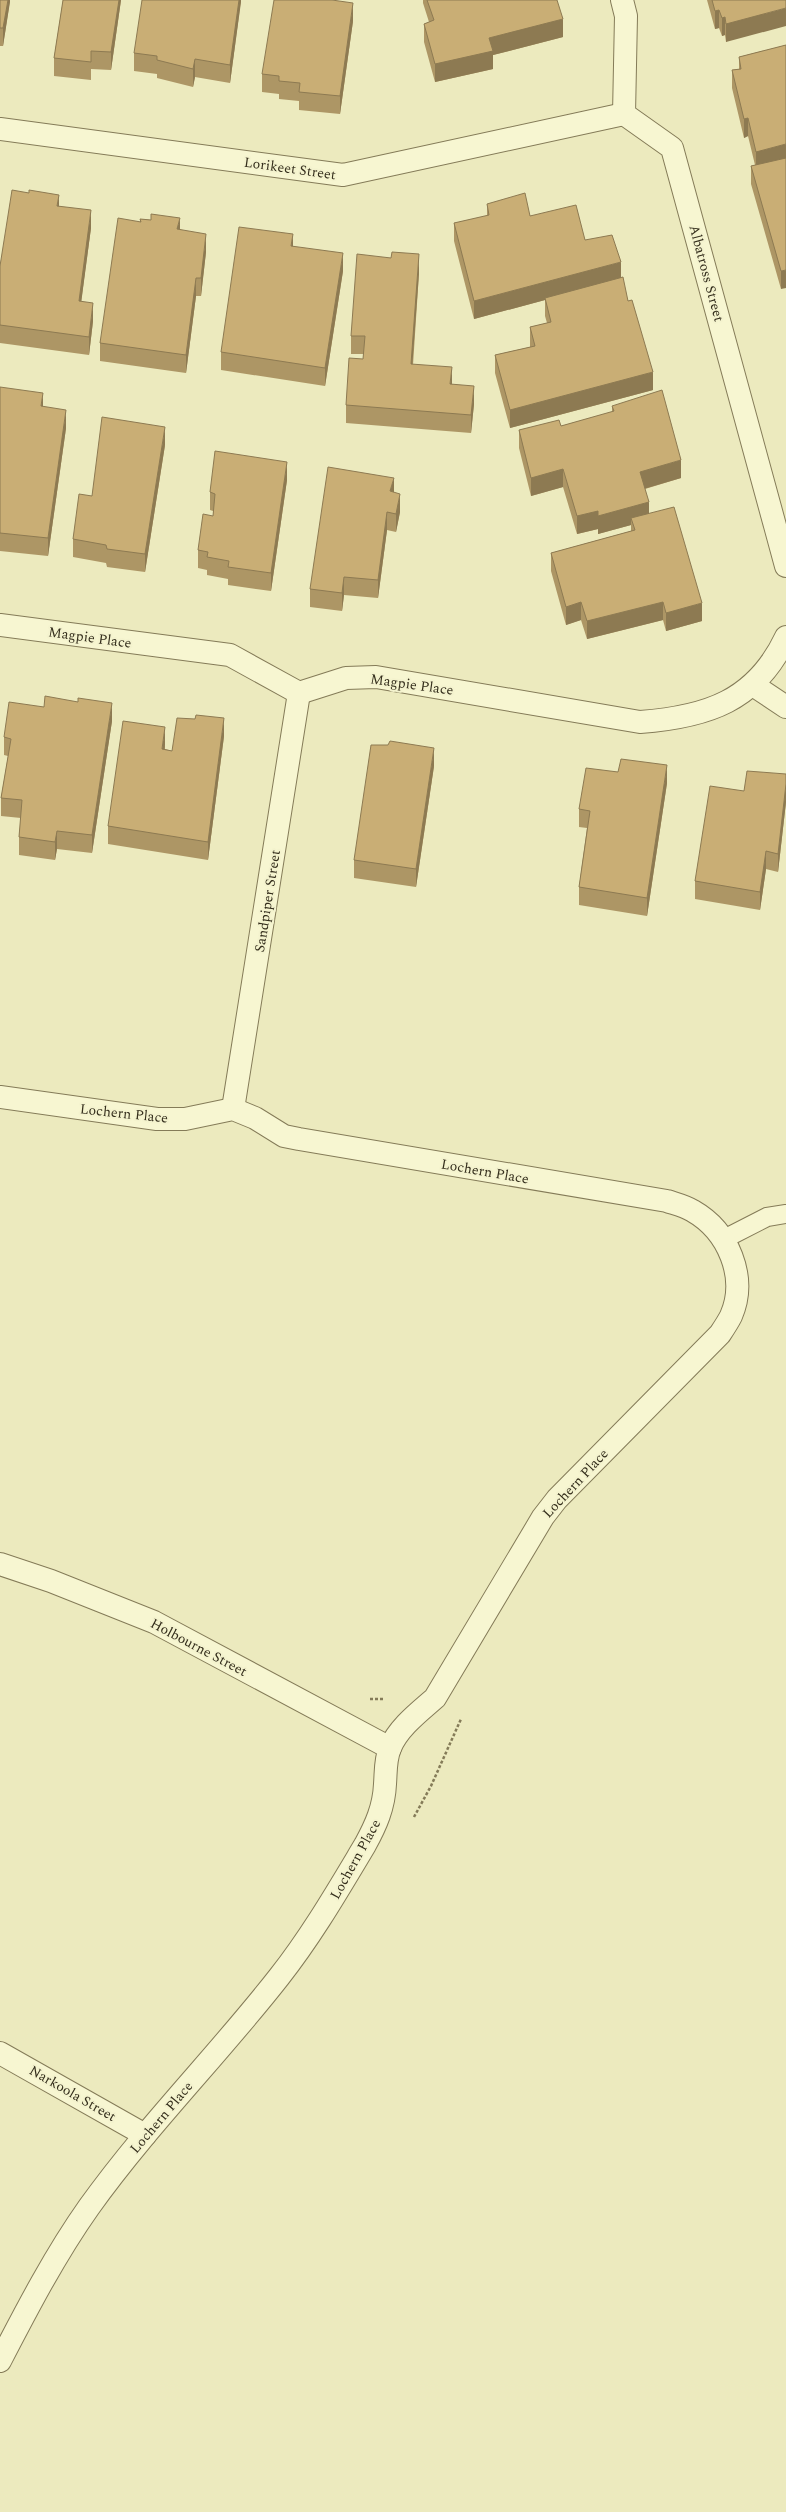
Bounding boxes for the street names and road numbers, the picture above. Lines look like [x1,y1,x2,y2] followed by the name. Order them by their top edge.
[243,152,337,185] street label: Lorikeet Street
[683,222,730,324] street label: Albatross Street
[47,621,133,654] street label: Magpie Place
[369,668,455,701] street label: Magpie Place
[249,848,286,954] street label: Sandpiper Street
[79,1098,169,1129] street label: Lochern Place
[439,1153,531,1190] street label: Lochern Place
[537,1444,613,1523] street label: Lochern Place
[147,1613,251,1682] street label: Holbourne Street
[325,1815,386,1903] street label: Lochern Place
[25,2060,120,2127] street label: Narkoola Street
[125,2076,198,2158] street label: Lochern Place

